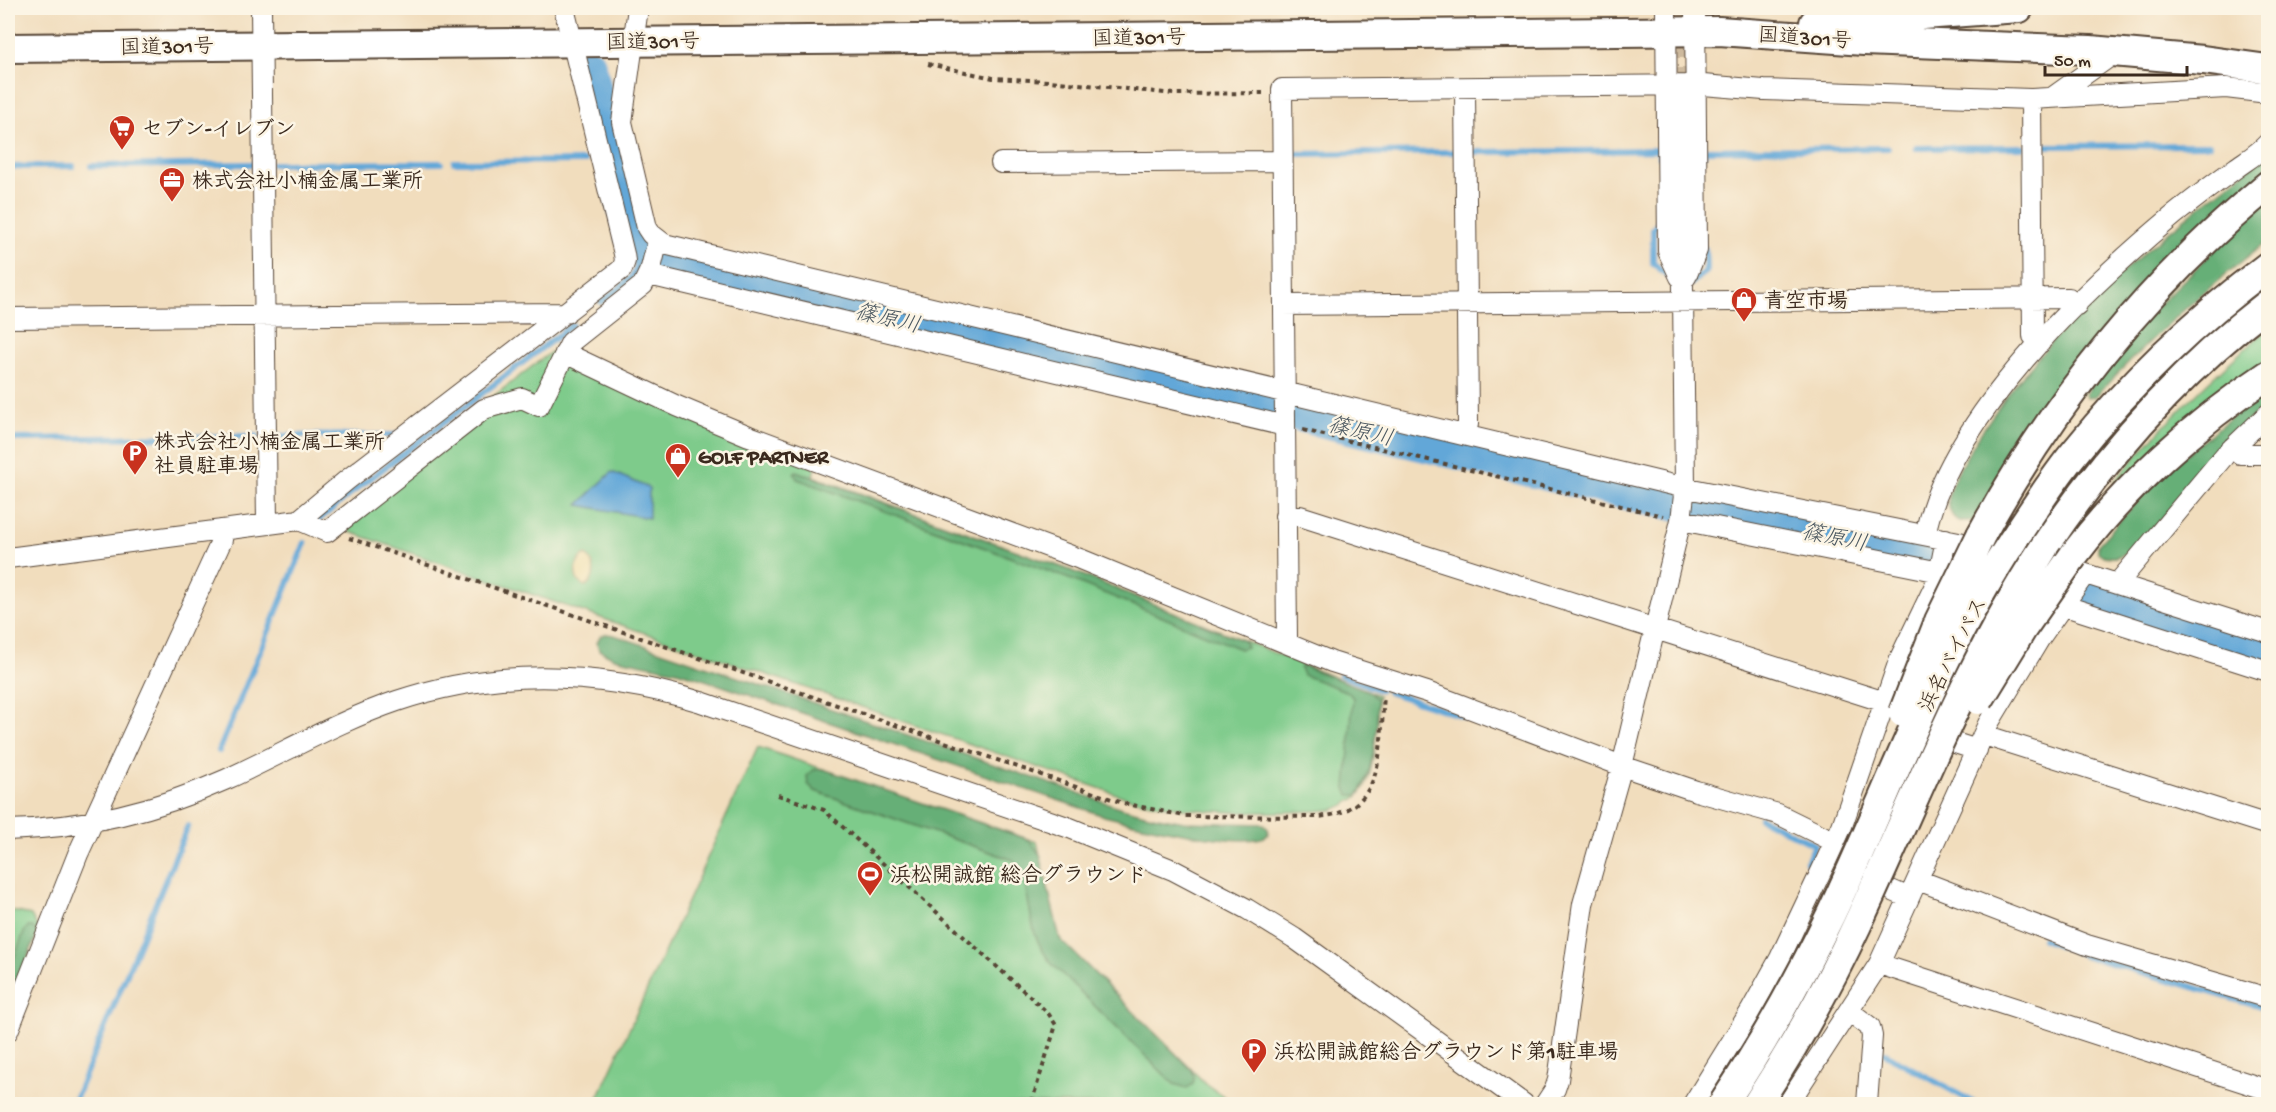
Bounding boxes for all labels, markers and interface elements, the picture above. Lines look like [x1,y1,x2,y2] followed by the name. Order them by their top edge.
[1757,24,1853,56] street label: 国道301号
[1092,26,1186,54] street label: 国道301号
[606,30,700,58] street label: 国道301号
[120,35,214,63] street label: 国道301号
[2045,39,2188,77] scale bar
[2054,52,2091,73] text: 50 m
[107,113,137,151] supermarket icon: セブン-イレブン
[142,118,296,144] place label: セブン-イレブン
[157,165,187,203] office icon: 株式会社小楠金属工業所
[192,169,423,196] place label: 株式会社小楠金属工業所
[1729,285,1759,323] shop icon: 青空市場
[1764,289,1848,316] place label: 青空市場
[852,300,922,341] water label: 篠原川
[1325,413,1395,454] water label: 篠原川
[154,430,385,481] place label: 株式会社小楠金属工業所 社員駐車場
[120,438,150,476] parking icon: 株式会社小楠金属工業所 社員駐車場
[663,441,693,479] shop icon: GOLF PARTNER
[698,447,830,472] place label: GOLF PARTNER
[1799,520,1869,559] water label: 篠原川
[1915,594,1995,717] street label: 浜名バイパス
[855,859,885,897] sports icon: 浜松開誠館 総合グラウンド
[890,863,1147,890] place label: 浜松開誠館 総合グラウンド
[1239,1036,1269,1074] parking icon: 浜松開誠館総合グラウンド第1駐車場
[1274,1040,1618,1067] place label: 浜松開誠館総合グラウンド第1駐車場

